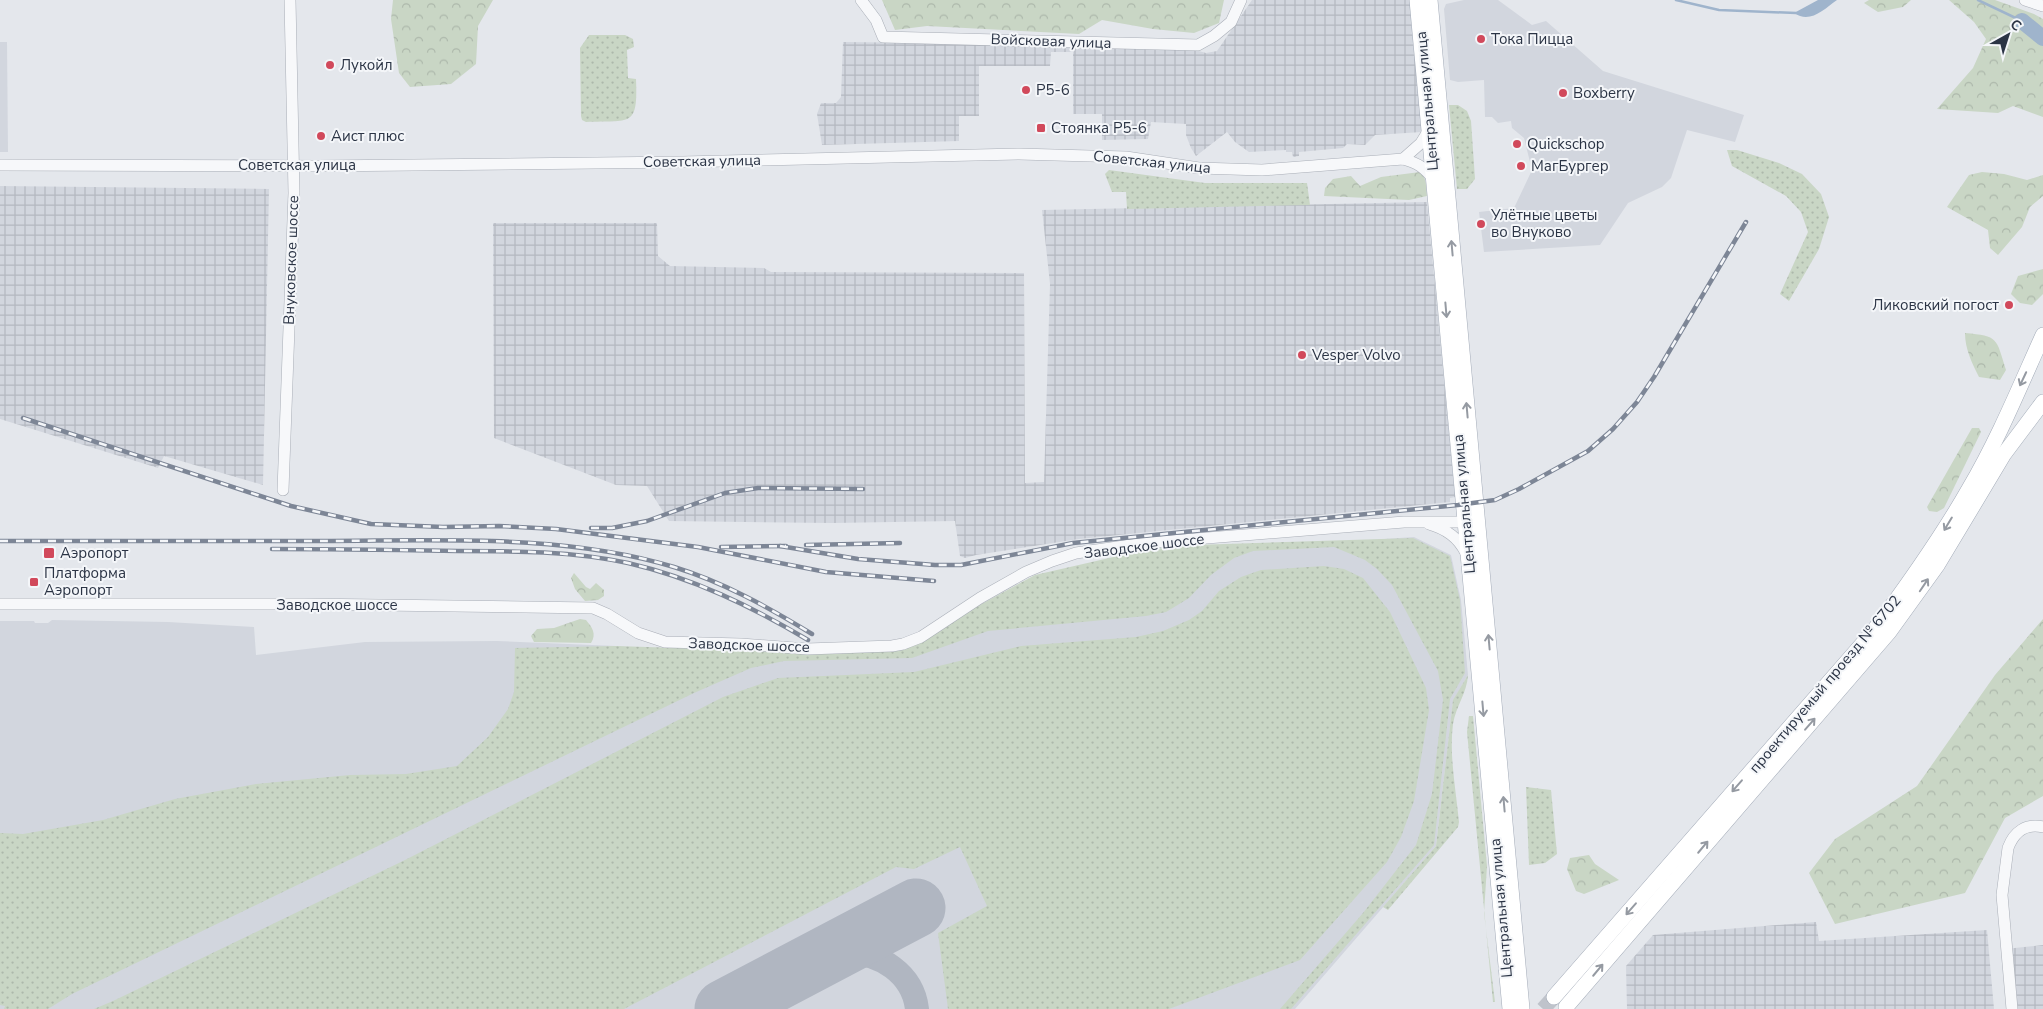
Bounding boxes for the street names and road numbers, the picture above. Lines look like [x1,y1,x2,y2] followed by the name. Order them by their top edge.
[990,29,1112,53] street label: Войсковая улица
[1411,31,1443,171] street label: Центральная улица
[1092,146,1212,178] street label: Советская улица
[643,150,761,172] street label: Советская улица
[238,155,356,175] street label: Советская улица
[279,195,303,325] street label: Внуковское шоссе
[1448,434,1480,574] street label: Центральная улица
[1082,529,1206,563] street label: Заводское шоссе
[1745,591,1905,777] street label: проектируемый проезд № 6702
[276,595,398,615] street label: Заводское шоссе
[688,633,810,657] street label: Заводское шоссе
[1485,838,1517,978] street label: Центральная улица

